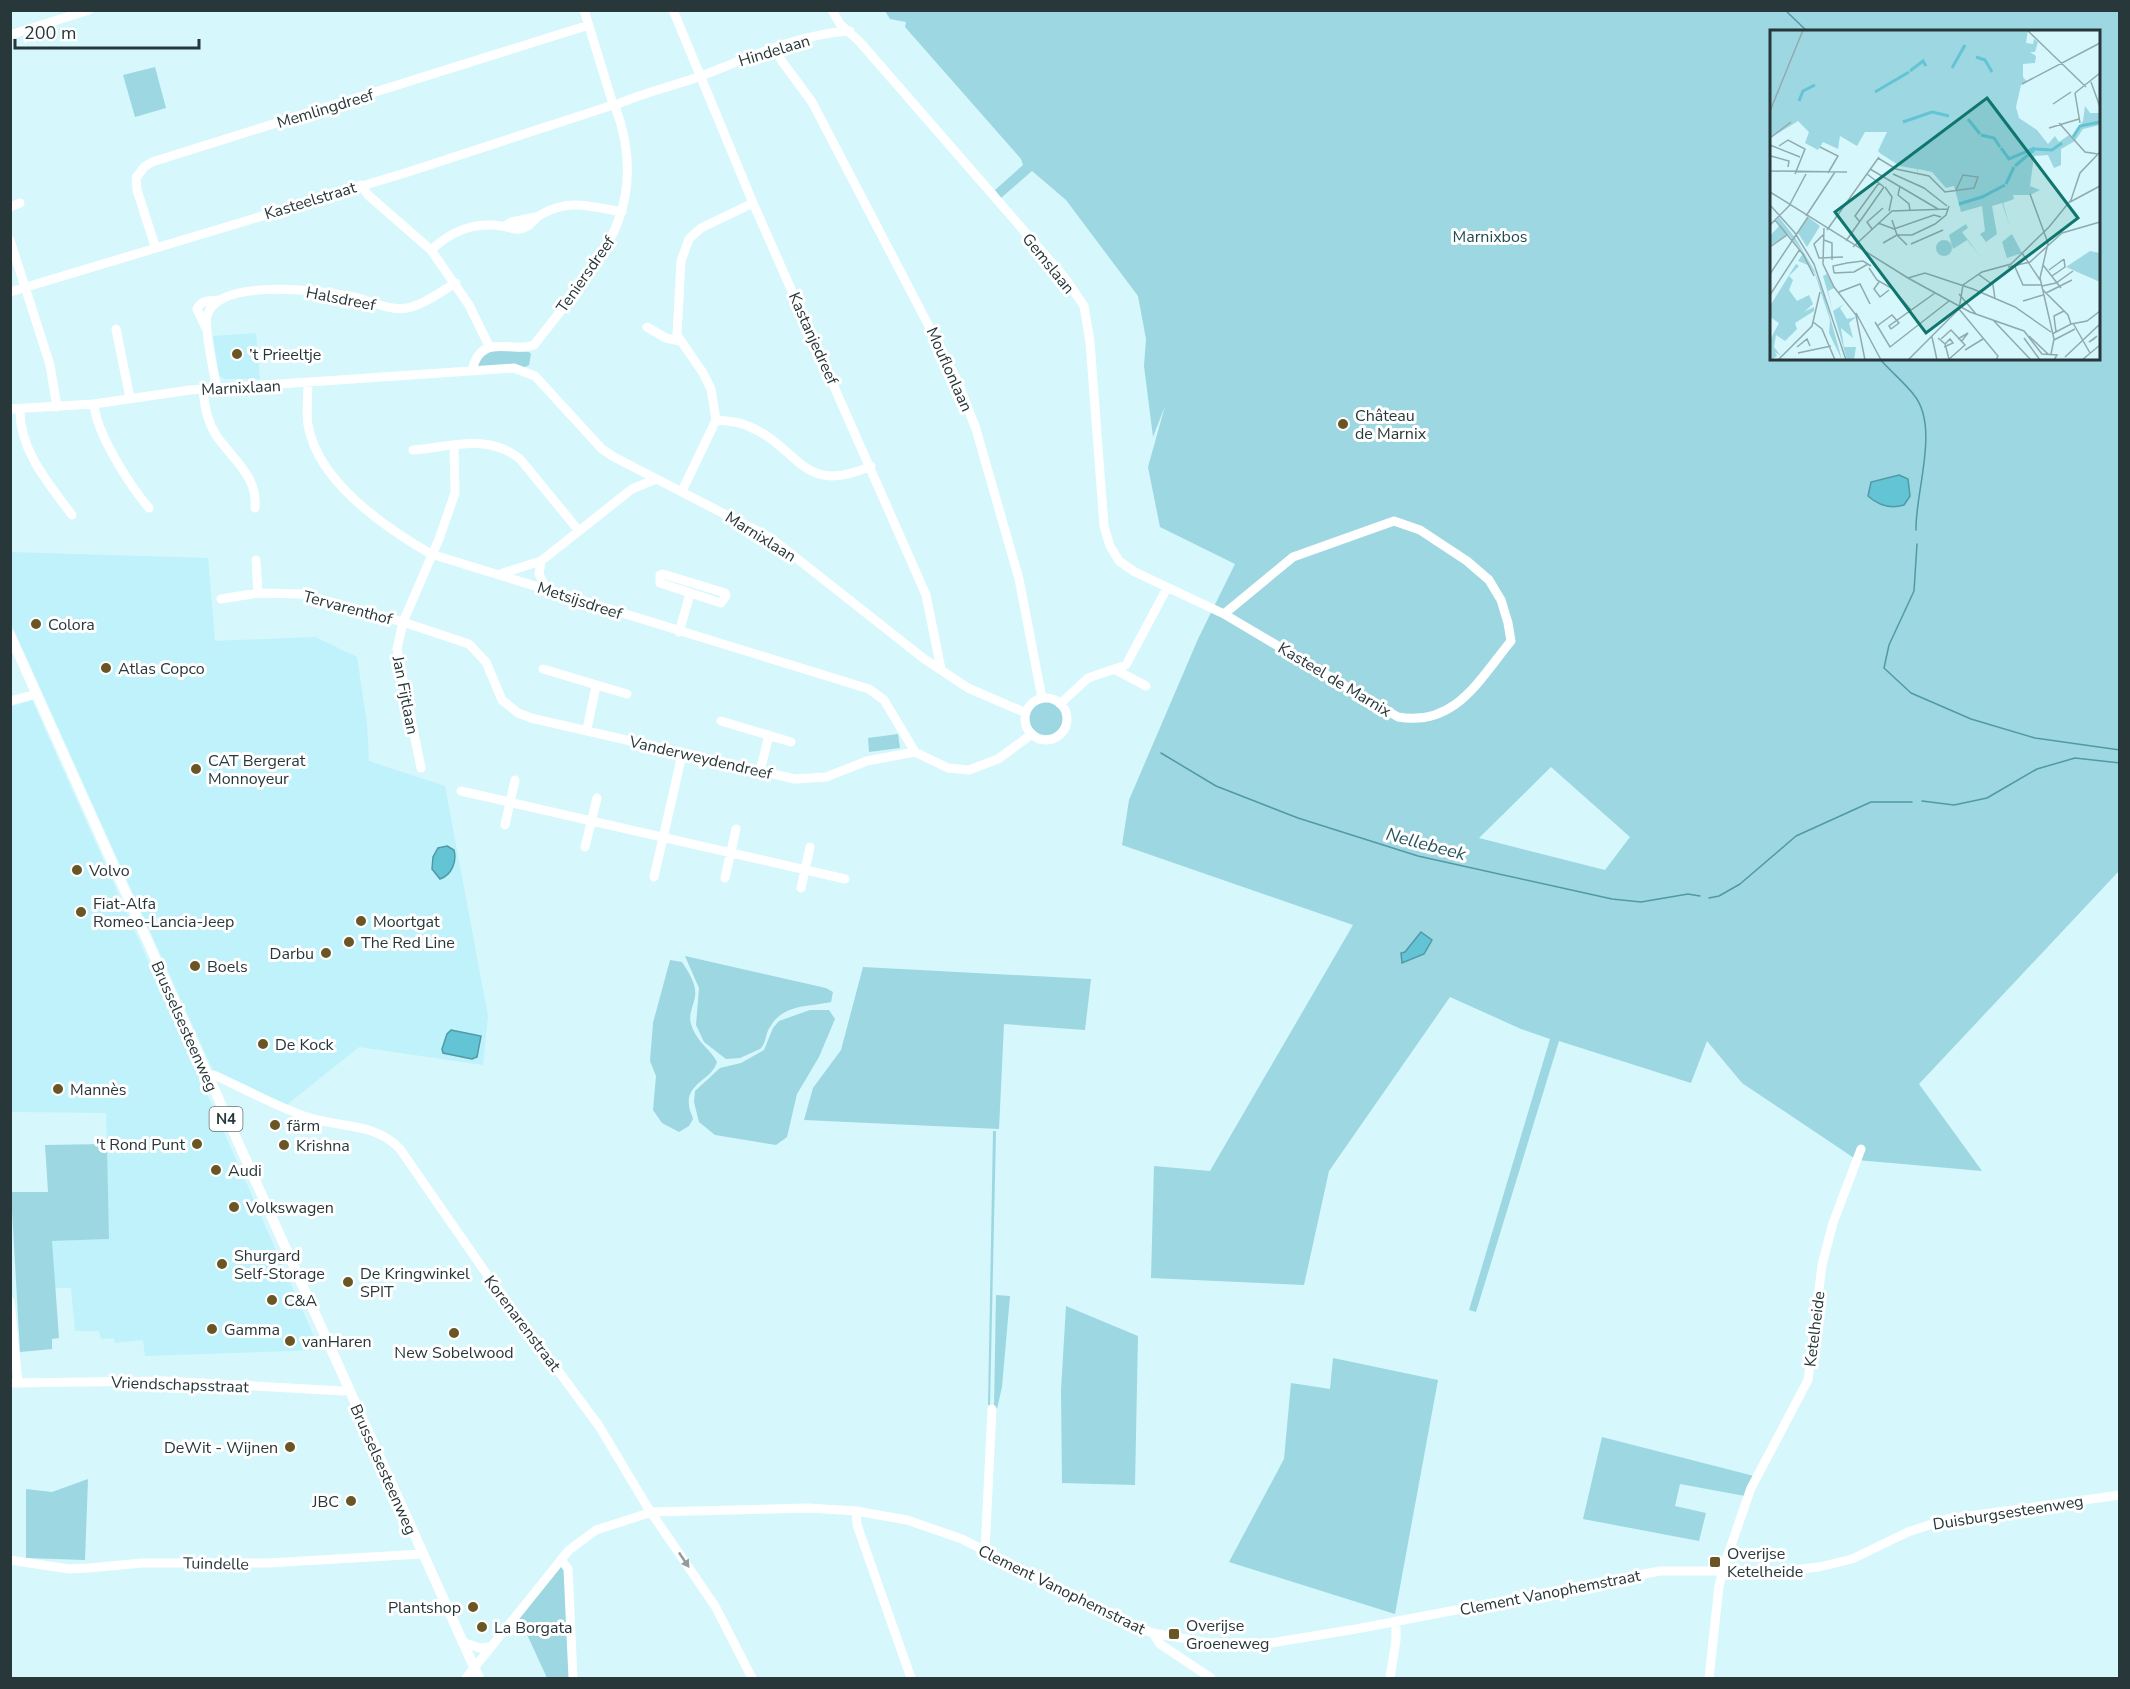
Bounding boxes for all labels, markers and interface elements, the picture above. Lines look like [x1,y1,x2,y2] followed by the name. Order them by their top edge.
[15,12,200,50] scale bar
[24,21,76,45] text: 200 m
[736,30,813,72] street label: Hindelaan
[1770,30,2100,360] inset map
[274,84,377,134] street label: Memlingdreef
[262,176,359,225] street label: Kasteelstraat
[1452,226,1528,248] park label: Marnixbos
[1017,229,1080,299] street label: Gemslaan
[551,231,621,317] street label: Teniersdreef
[304,281,378,317] street label: Halsdreef
[783,289,844,389] street label: Kastanjedreef
[921,324,978,415] street label: Mouflonlaan
[249,344,321,366] place label: ’t Prieeltje
[230,347,244,361] marker: ’t Prieeltje
[201,375,282,401] street label: Marnixlaan
[1355,405,1427,445] place label: Château de Marnix
[1336,417,1350,431] marker: Château de Marnix
[721,506,800,567] street label: Marnixlaan
[534,577,626,625] street label: Metsijsdreef
[301,585,396,631] street label: Tervarenthof
[48,614,95,636] place label: Colora
[29,617,43,631] marker: Colora
[1274,637,1396,723] street label: Kasteel de Marnix
[386,653,423,736] street label: Jan Fijtlaan
[118,658,205,680] place label: Atlas Copco
[99,661,113,675] marker: Atlas Copco
[626,731,775,785] street label: Vanderweydendreef
[208,750,306,790] place label: CAT Bergerat Monnoyeur
[189,762,203,776] marker: CAT Bergerat Monnoyeur
[1383,822,1470,866] water label: Nellebeek
[88,860,130,882] place label: Volvo
[70,863,84,877] marker: Volvo
[93,893,234,933] place label: Fiat-Alfa Romeo-Lancia-Jeep
[74,905,88,919] marker: Fiat-Alfa Romeo-Lancia-Jeep
[373,911,440,933] place label: Moortgat
[354,914,368,928] marker: Moortgat
[361,932,455,954] place label: The Red Line
[342,935,356,949] marker: The Red Line
[270,943,314,965] place label: Darbu
[319,946,333,960] marker: Darbu
[207,956,248,978] place label: Boels
[145,958,223,1095] street label: Brusselsesteenweg
[188,959,202,973] marker: Boels
[275,1034,335,1056] place label: De Kock
[256,1037,270,1051] marker: De Kock
[70,1079,127,1101] place label: Mannès
[51,1082,65,1096] marker: Mannès
[210,1107,242,1131] road number: N4
[287,1115,320,1137] place label: färm
[268,1118,282,1132] marker: färm
[96,1134,185,1156] place label: 't Rond Punt
[296,1135,350,1157] place label: Krishna
[190,1137,204,1151] marker: 't Rond Punt
[277,1138,291,1152] marker: Krishna
[228,1160,262,1182] place label: Audi
[209,1163,223,1177] marker: Audi
[245,1197,334,1219] place label: Volkswagen
[227,1200,241,1214] marker: Volkswagen
[234,1245,325,1285] place label: Shurgard Self-Storage
[215,1257,229,1271] marker: Shurgard Self-Storage
[360,1263,470,1303] place label: De Kringwinkel SPIT
[479,1271,566,1376] street label: Korenarenstraat
[341,1275,355,1289] marker: De Kringwinkel SPIT
[284,1290,318,1312] place label: C&A
[1799,1290,1831,1368] street label: Ketelheide
[265,1293,279,1307] marker: C&A
[224,1319,280,1341] place label: Gamma
[205,1322,219,1336] marker: Gamma
[447,1326,461,1340] marker: New Sobelwood
[302,1331,372,1353] place label: vanHaren
[283,1334,297,1348] marker: vanHaren
[394,1342,514,1364] place label: New Sobelwood
[110,1372,250,1398] street label: Vriendschapsstraat
[344,1401,422,1538] street label: Brusselsesteenweg
[164,1437,278,1459] place label: DeWit - Wijnen
[283,1440,297,1454] marker: DeWit - Wijnen
[1931,1490,2085,1536] street label: Duisburgsesteenweg
[311,1491,339,1513] place label: JBC
[344,1494,358,1508] marker: JBC
[974,1540,1149,1640] street label: Clement Vanophemstraat
[1727,1543,1803,1583] place label: Overijse Ketelheide
[183,1552,249,1576] street label: Tuindelle
[679,1552,690,1569] one-way arrow
[1708,1555,1722,1569] marker: Overijse Ketelheide
[1458,1565,1643,1621] street label: Clement Vanophemstraat
[388,1597,461,1619] place label: Plantshop
[466,1600,480,1614] marker: Plantshop
[1186,1615,1269,1655] place label: Overijse Groeneweg
[494,1617,573,1639] place label: La Borgata
[475,1620,489,1634] marker: La Borgata
[1167,1627,1181,1641] marker: Overijse Groeneweg

